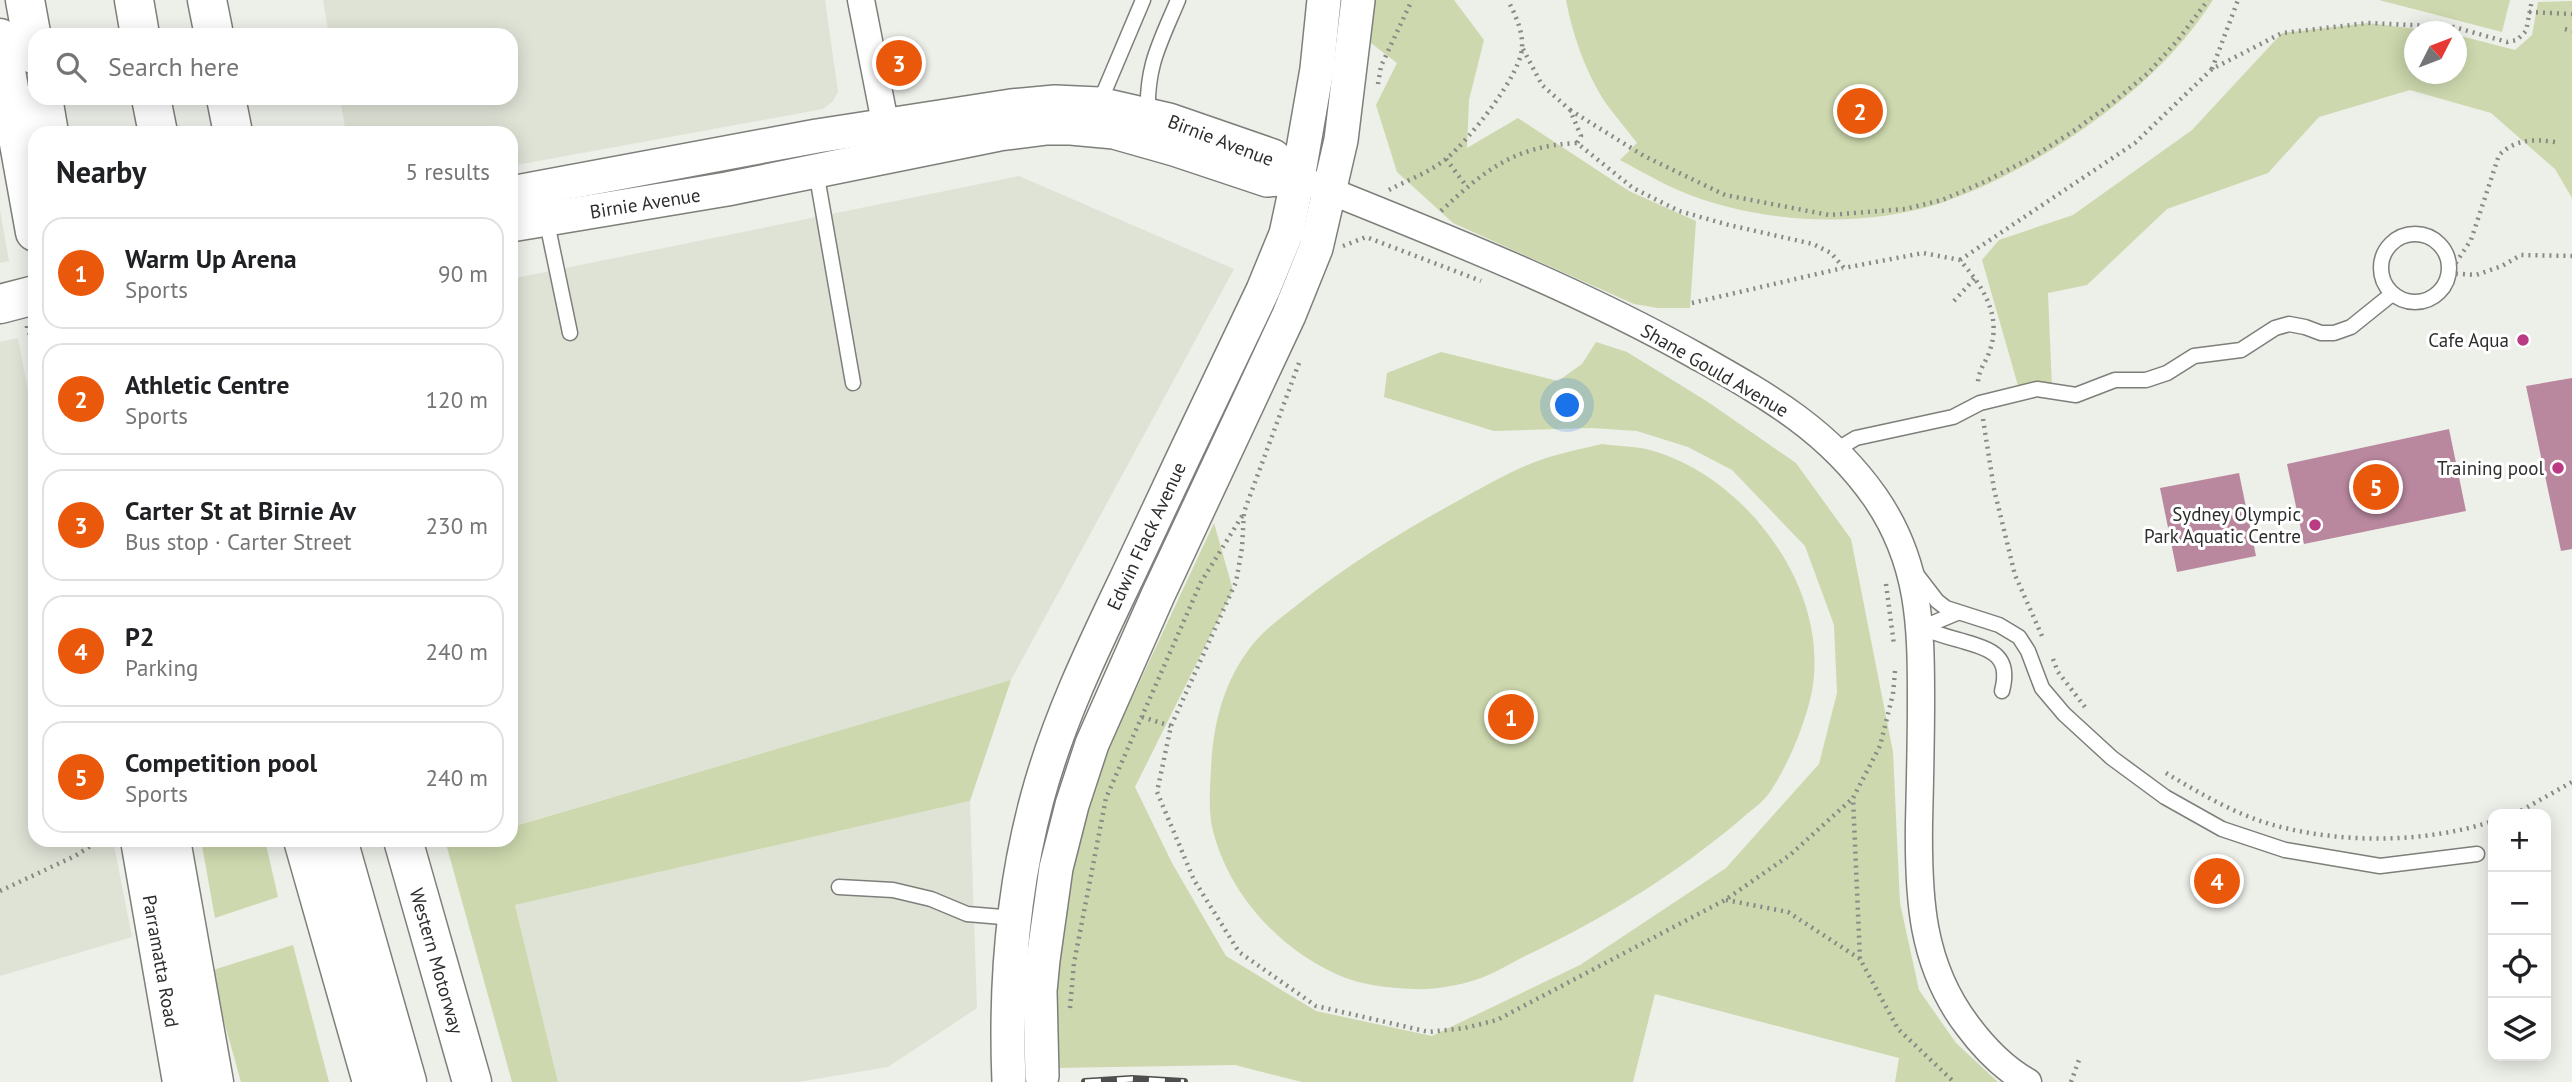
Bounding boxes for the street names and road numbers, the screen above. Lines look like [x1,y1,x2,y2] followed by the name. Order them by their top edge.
[1165,109,1277,171] street label: Birnie Avenue
[588,182,702,224] street label: Birnie Avenue
[1637,318,1793,422] street label: Shane Gould Avenue
[1101,458,1191,614] street label: Edwin Flack Avenue
[405,885,469,1037] street label: Western Motorway
[138,893,184,1029] street label: Parramatta Road

